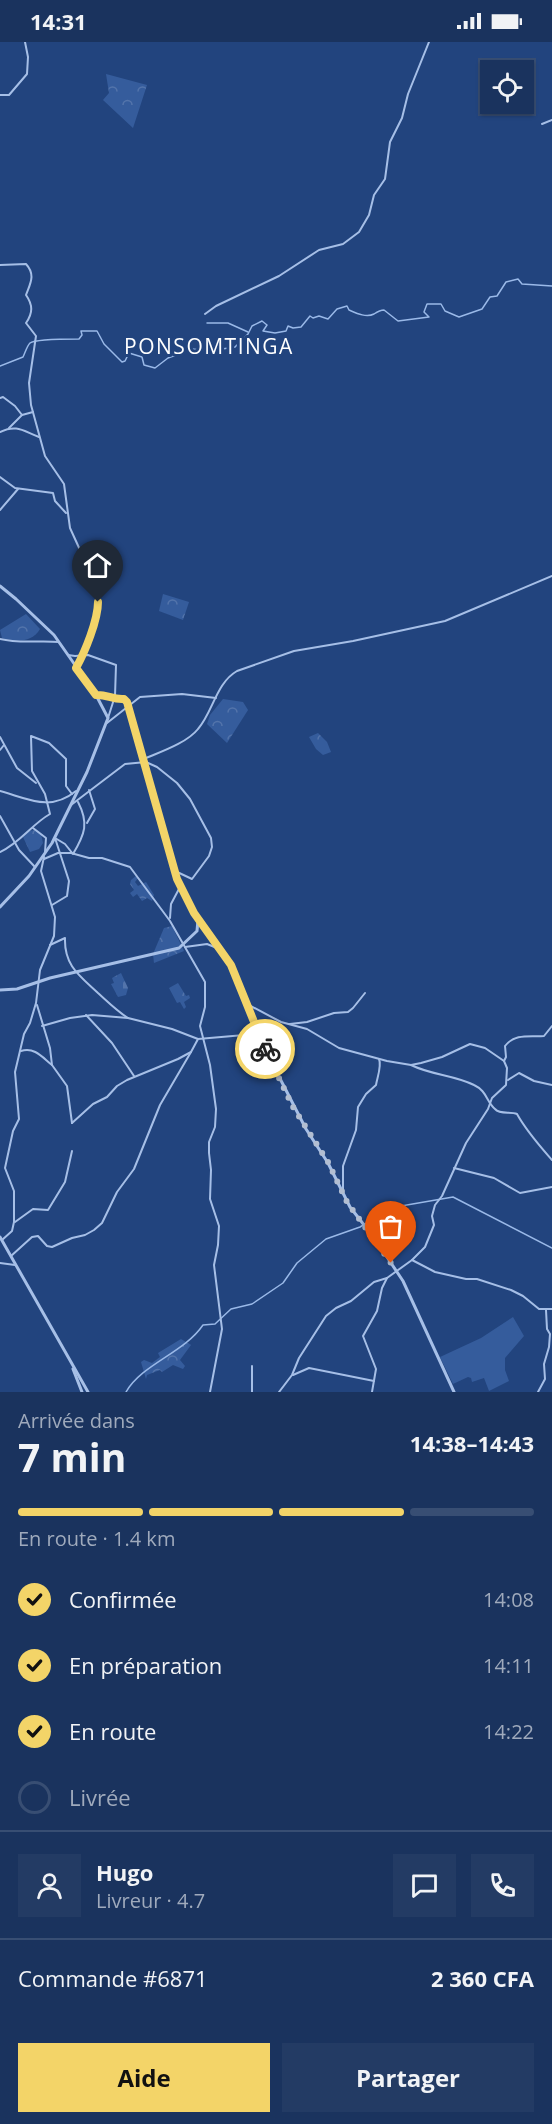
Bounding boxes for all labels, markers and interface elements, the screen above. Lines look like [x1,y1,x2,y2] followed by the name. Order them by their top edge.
[30,6,87,36] text: 14:31
[480,60,534,114] map controls
[480,60,534,114] button: locate
[124,332,294,360] district label: PONSOMTINGA
[72,540,123,602] pin
[81,549,114,582] icon: home
[235,1019,295,1079] courier
[249,1033,282,1066] icon: bike
[365,1201,416,1263] pin
[374,1210,407,1243] icon: bag
[18,1407,135,1434] text: Arrivée dans
[410,1428,534,1458] text: 14:38–14:43
[18,1430,126,1483] text: 7 min
[18,1525,175,1552] text: En route · 1.4 km
[18,1583,51,1616] icon: check
[69,1584,177,1614] text: Confirmée
[483,1586,534,1613] text: 14:08
[18,1649,51,1682] icon: check
[69,1650,222,1680] text: En préparation
[483,1652,534,1679] text: 14:11
[18,1715,51,1748] icon: check
[69,1716,156,1746] text: En route
[483,1718,534,1745] text: 14:22
[69,1782,131,1812] text: Livrée
[18,1854,81,1917] button: person
[393,1854,456,1917] button: chat
[471,1854,534,1917] button: phone
[96,1857,153,1887] text: Hugo
[96,1887,205,1914] text: Livreur · 4.7
[18,1963,208,1993] text: Commande #6871
[431,1963,534,1993] text: 2 360 CFA
[18,2043,270,2112] button: Aide
[282,2043,534,2112] button: Partager

